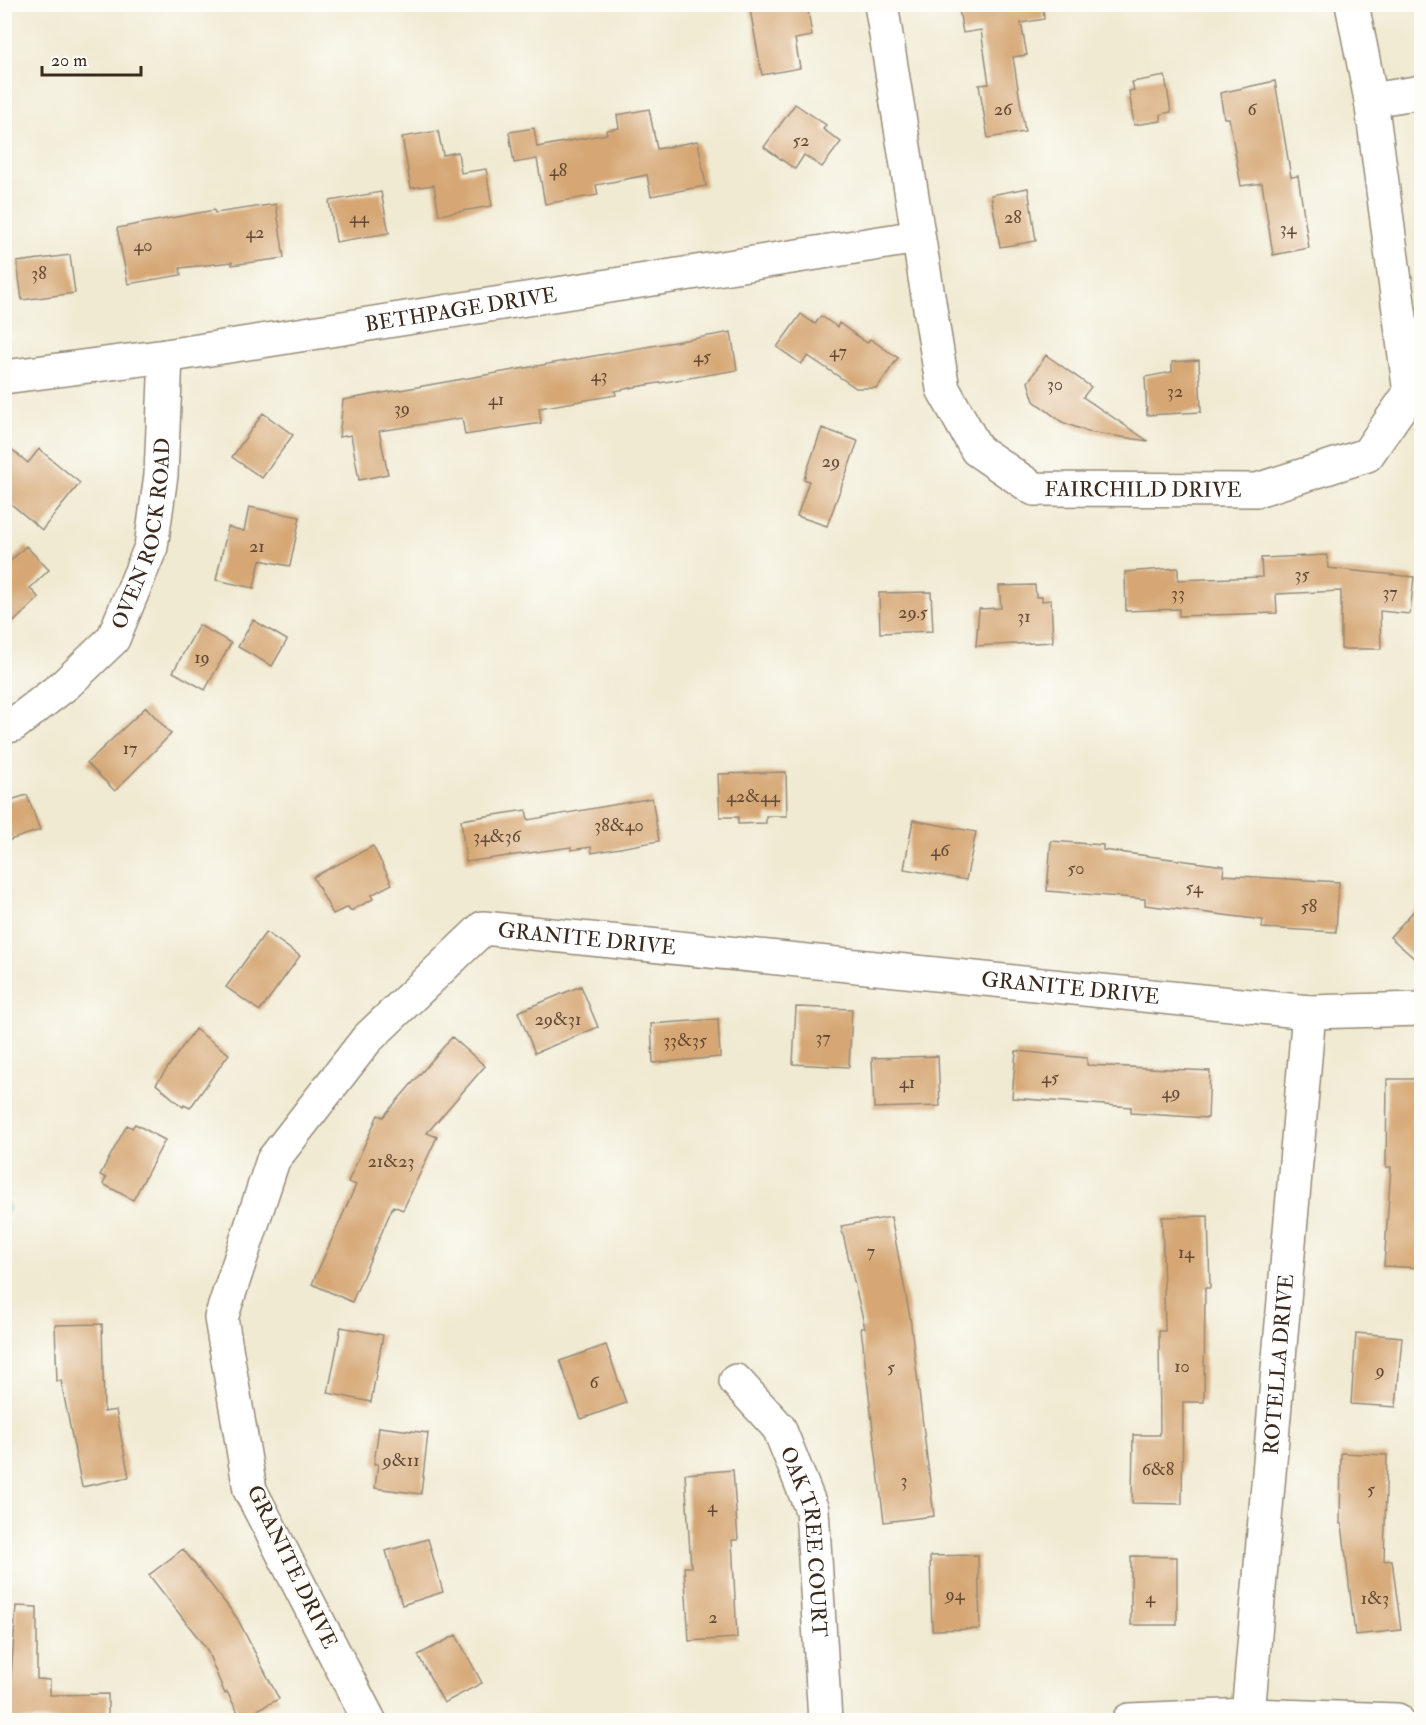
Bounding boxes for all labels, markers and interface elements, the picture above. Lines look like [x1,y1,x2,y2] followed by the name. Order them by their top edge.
[42,39,141,77] scale bar
[51,49,87,72] text: 20 m
[994,98,1013,121] house number: 26
[1247,98,1257,121] house number: 6
[793,129,809,152] house number: 52
[549,159,567,182] house number: 48
[349,206,370,229] house number: 44
[1004,206,1022,229] house number: 28
[1280,217,1298,240] house number: 34
[246,221,264,244] house number: 42
[134,234,152,257] house number: 40
[31,262,47,285] house number: 38
[363,281,559,338] street label: BETHPAGE DRIVE
[829,340,847,363] house number: 47
[693,345,711,368] house number: 45
[591,364,607,387] house number: 43
[1047,373,1063,396] house number: 30
[1167,380,1183,403] house number: 32
[488,388,504,411] house number: 41
[394,397,410,420] house number: 39
[105,437,176,633] street label: OVEN ROCK ROAD
[822,450,840,473] house number: 29
[1044,476,1242,503] street label: FAIRCHILD DRIVE
[249,535,265,558] house number: 21
[1295,563,1309,586] house number: 35
[1382,581,1398,604] house number: 37
[1171,582,1185,605] house number: 33
[898,601,928,624] house number: 29.5
[1017,605,1031,628] house number: 31
[194,646,210,669] house number: 19
[123,737,137,760] house number: 17
[726,785,781,808] house number: 42&44
[594,814,644,837] house number: 38&40
[473,825,522,848] house number: 34&36
[931,839,950,862] house number: 46
[1068,857,1084,880] house number: 50
[1185,876,1204,899] house number: 54
[1301,895,1317,918] house number: 58
[497,916,677,961] street label: GRANITE DRIVE
[980,965,1161,1010] street label: GRANITE DRIVE
[535,1008,581,1031] house number: 29&31
[815,1026,831,1049] house number: 37
[663,1029,707,1052] house number: 33&35
[1041,1066,1059,1089] house number: 45
[899,1071,915,1094] house number: 41
[1162,1081,1180,1104] house number: 49
[368,1150,414,1173] house number: 21&23
[867,1240,875,1263] house number: 7
[1178,1241,1195,1264] house number: 14
[1257,1273,1300,1456] street label: ROTELLA DRIVE
[1174,1355,1190,1378] house number: 10
[887,1356,895,1379] house number: 5
[1373,1359,1385,1382] house number: 9
[589,1371,599,1394] house number: 6
[774,1442,833,1638] street label: OAK TREE COURT
[380,1449,420,1472] house number: 9&11
[1142,1458,1174,1481] house number: 6&8
[901,1469,907,1492] house number: 3
[1367,1478,1375,1501] house number: 5
[241,1481,343,1653] street label: GRANITE DRIVE
[707,1495,718,1518] house number: 4
[944,1583,966,1606] house number: 94
[1145,1586,1156,1609] house number: 4
[1361,1587,1389,1610] house number: 1&3
[708,1606,718,1629] house number: 2

